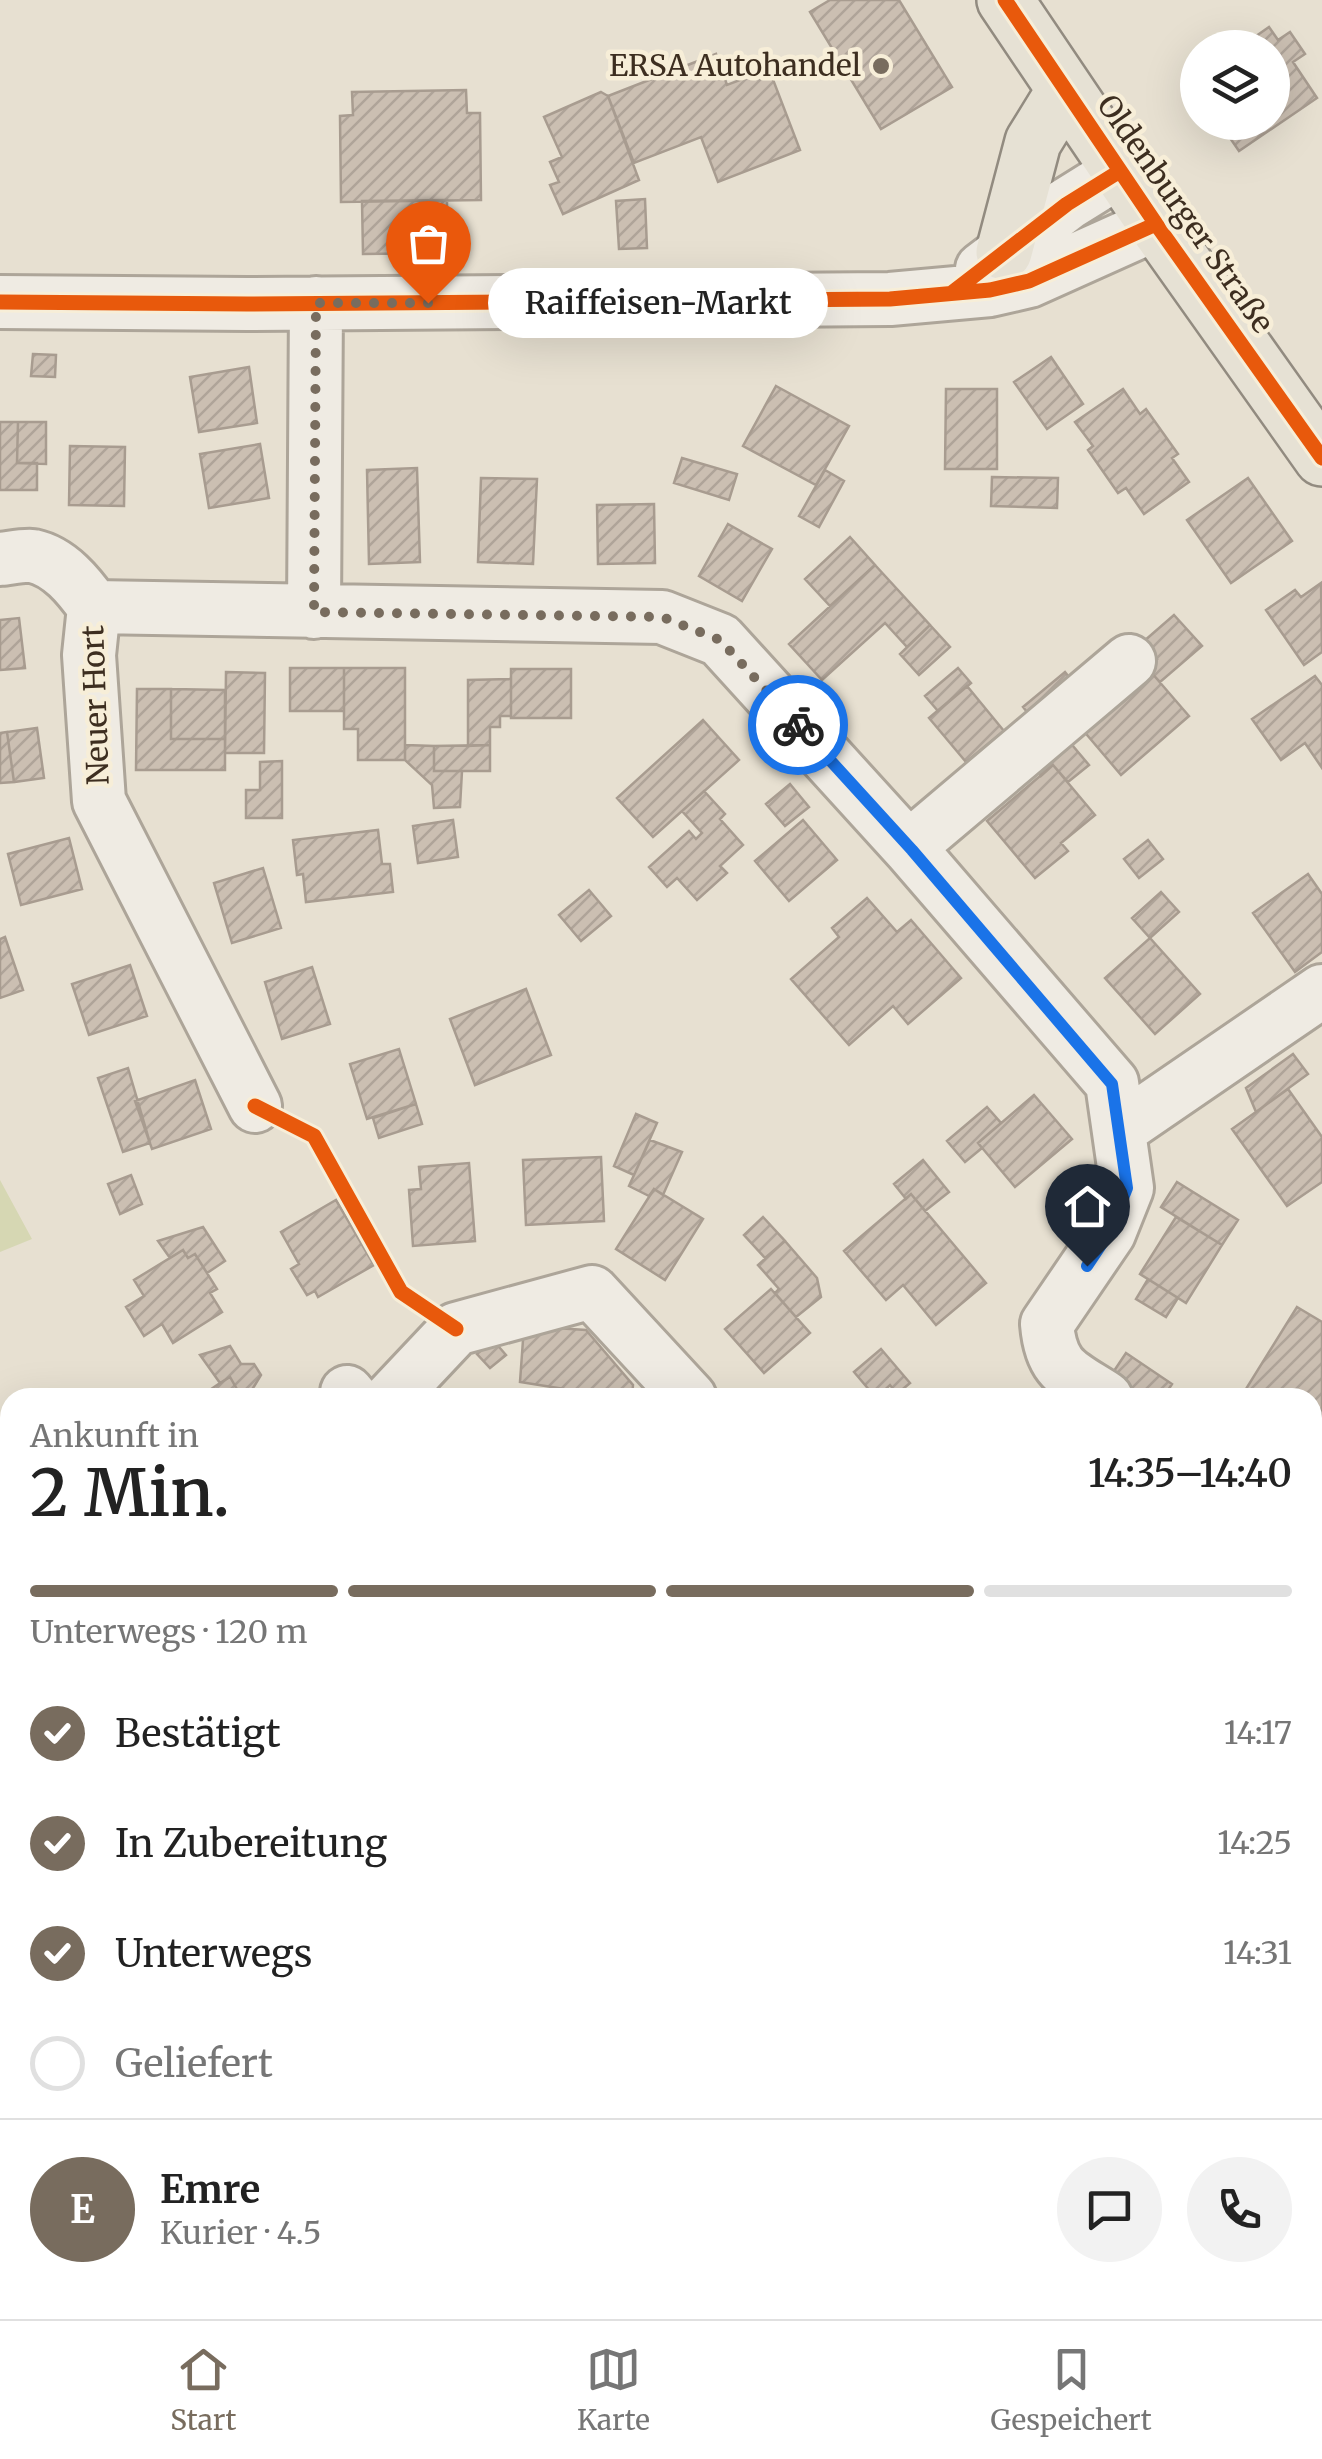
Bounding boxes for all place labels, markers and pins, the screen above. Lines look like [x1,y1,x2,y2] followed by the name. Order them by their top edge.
[609,46,861,84] place label: ERSA Autohandel
[870,55,892,77] marker: ERSA Autohandel
[386,201,471,304] pin
[488,268,828,338] callout: Raiffeisen-Markt
[1045,1164,1130,1267] pin

